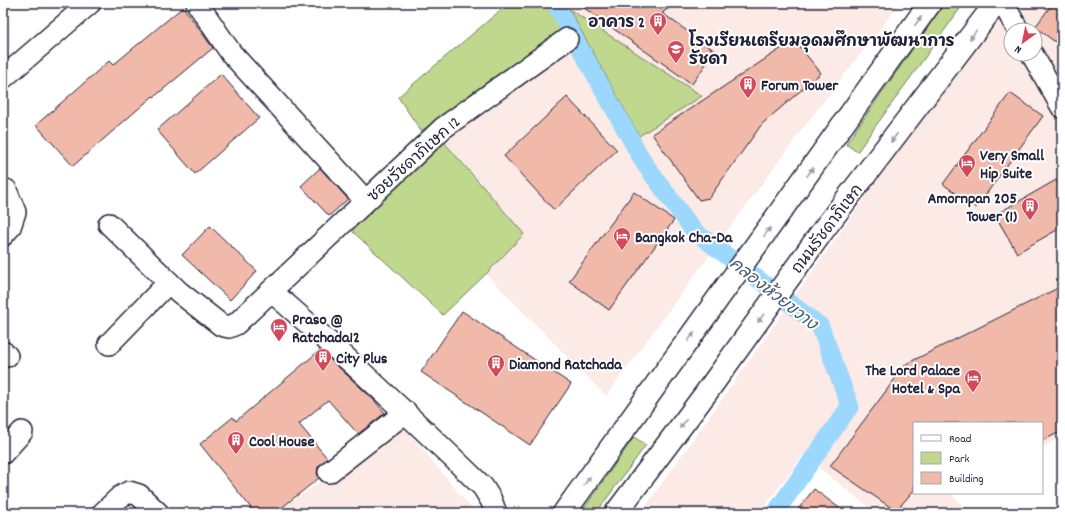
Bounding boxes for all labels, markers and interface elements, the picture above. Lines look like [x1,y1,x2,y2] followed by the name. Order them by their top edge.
[648,11,668,36] building icon: อาคาร 2
[588,12,645,35] place label: อาคาร 2
[913,15,922,26] one-way arrow
[1003,22,1043,62] north arrow
[688,29,955,72] place label: โรงเรียนเตรียมอุดมศึกษาพัฒนาการ รัชดา
[969,29,977,40] one-way arrow
[666,39,686,64] school or university icon: โรงเรียนเตรียมอุดมศึกษาพัฒนาการ รัชดา
[1012,40,1025,57] text: N
[738,74,758,99] building icon: Forum Tower
[761,75,839,98] place label: Forum Tower
[362,111,466,208] street label: ซอยรัชดาภิเษก 12
[890,132,899,143] one-way arrow
[980,145,1044,186] place label: Very Small Hip Suite
[957,153,977,178] hotel icon: Very Small Hip Suite
[806,167,814,177] one-way arrow
[786,179,869,279] street label: ถนนรัชดาภิเษก
[928,188,1017,229] place label: Amornpan 205 Tower (1)
[1020,196,1040,221] building icon: Amornpan 205 Tower (1)
[612,226,632,251] hotel icon: Bangkok Cha-Da
[763,226,771,237] one-way arrow
[635,227,734,250] place label: Bangkok Cha-Da
[723,252,823,338] water label: คลองห้วยขวาง
[292,309,360,350] place label: Praso @ Ratchada12
[756,312,765,323] one-way arrow
[269,317,289,342] hotel icon: Praso @ Ratchada12
[687,332,695,342] one-way arrow
[313,347,333,372] building icon: City Plus
[336,348,388,371] place label: City Plus
[486,353,506,378] building icon: Diamond Ratchada
[509,354,623,377] place label: Diamond Ratchada
[865,360,961,401] place label: The Lord Palace Hotel & Spa
[963,368,983,393] hotel icon: The Lord Palace Hotel & Spa
[678,419,687,430] one-way arrow
[913,422,1043,494] legend
[226,430,246,455] building icon: Cool House
[249,431,315,454] place label: Cool House
[949,431,971,448] text: Road
[949,451,970,468] text: Park
[949,471,984,488] text: Building
[583,476,591,487] one-way arrow

